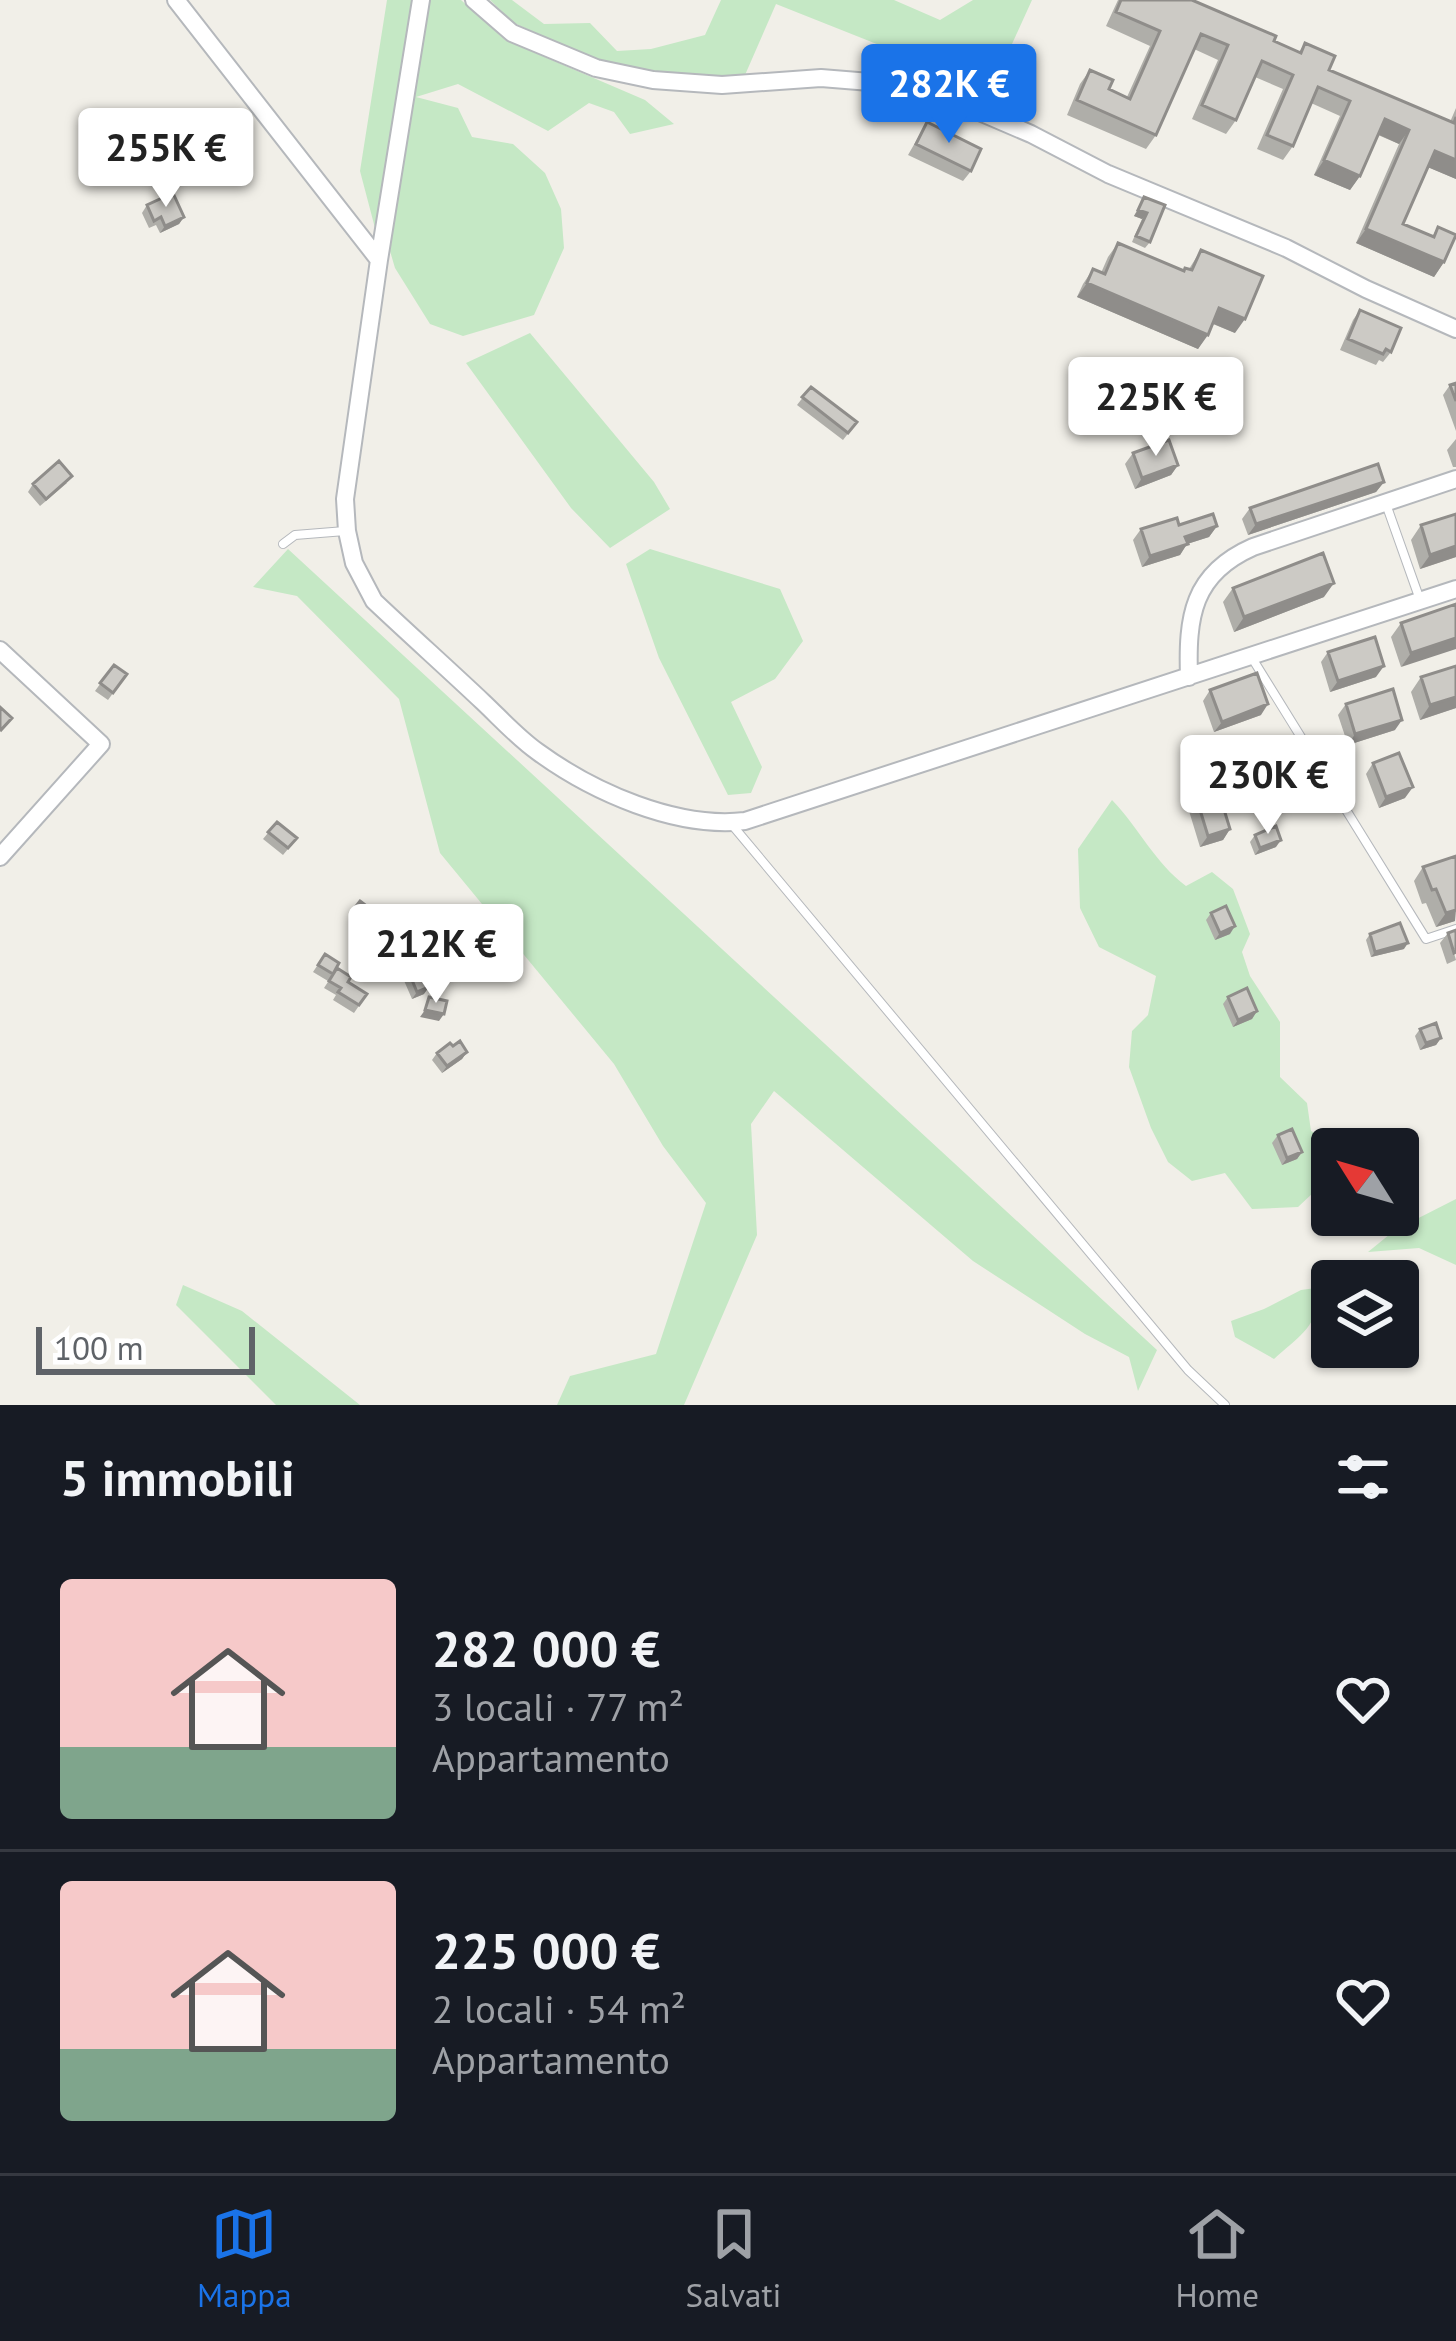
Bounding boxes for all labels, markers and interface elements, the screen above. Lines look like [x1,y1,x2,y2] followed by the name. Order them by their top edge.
[851,44,1047,146] pin: 282K €
[888,57,1010,108] text: 282K €
[68,108,264,210] pin: 255K €
[105,121,227,172] text: 255K €
[1058,357,1254,459] pin: 225K €
[1095,370,1217,421] text: 225K €
[1170,735,1366,837] pin: 230K €
[1207,748,1329,799] text: 230K €
[338,904,534,1006] pin: 212K €
[375,917,497,968] text: 212K €
[1311,1128,1419,1236] north arrow
[1311,1128,1419,1368] map controls
[1311,1260,1419,1368] button: layers
[36,1321,255,1374] scale bar
[54,1326,144,1369] text: 100 m
[60,1444,295,1510] text: 5 immobili
[1330,1444,1396,1510] icon: filters
[432,1615,660,1681] text: 282 000 €
[156,1627,300,1771] icon: home
[1330,1666,1396,1732] icon: heart
[432,1681,684,1732] text: 3 locali · 77 m²
[432,1732,670,1783] text: Appartamento
[432,1917,660,1983] text: 225 000 €
[156,1929,300,2073] icon: home
[1330,1968,1396,2034] icon: heart
[432,1983,686,2034] text: 2 locali · 54 m²
[432,2034,670,2085] text: Appartamento
[197,2201,292,2316] tab: Mappa
[686,2201,781,2316] tab: Salvati
[1176,2201,1259,2316] tab: Home

